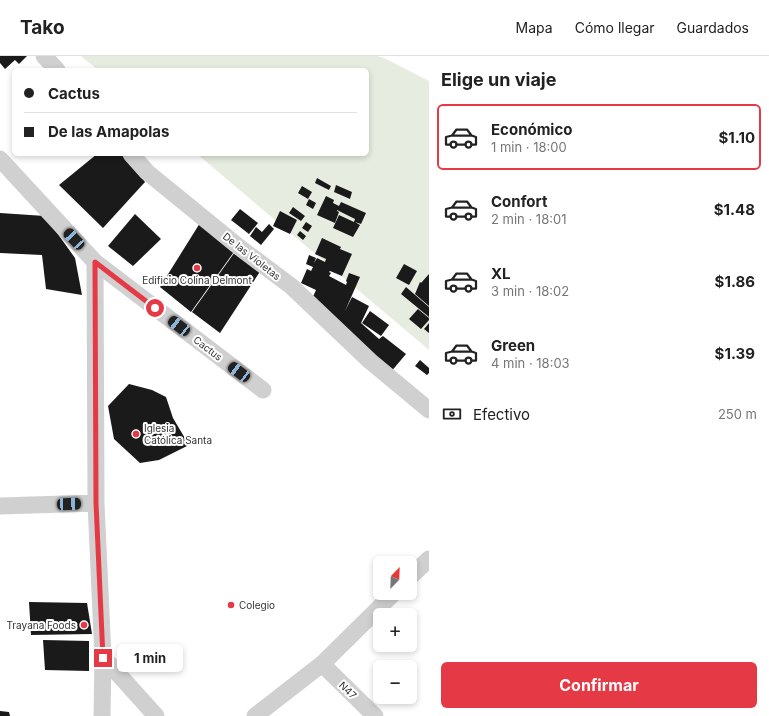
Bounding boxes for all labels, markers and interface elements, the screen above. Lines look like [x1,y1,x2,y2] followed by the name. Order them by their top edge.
[20,16,65,39] text: Tako
[516,19,553,36] text: Mapa
[575,19,655,36] text: Cómo llegar
[677,19,749,36] text: Guardados
[441,69,556,90] text: Elige un viaje
[48,84,100,103] text: Cactus
[443,119,479,155] icon: car
[491,120,572,139] text: Económico
[48,122,169,141] text: De las Amapolas
[718,128,755,147] text: $1.10
[491,139,567,155] text: 1 min · 18:00
[443,191,479,227] icon: car
[491,192,547,211] text: Confort
[714,200,755,219] text: $1.48
[491,211,566,227] text: 2 min · 18:01
[61,226,87,252] car
[221,230,283,282] street label: De las Violetas
[192,263,202,273] marker: Edificio Colina Delmont
[443,263,479,299] icon: car
[491,264,511,283] text: XL
[715,272,755,291] text: $1.86
[142,274,252,286] place label: Edificio Colina Delmont
[491,283,569,299] text: 3 min · 18:02
[146,299,164,317] route start
[166,314,192,338] car
[191,333,225,363] street label: Cactus
[443,335,479,371] icon: car
[491,336,535,355] text: Green
[715,344,755,363] text: $1.39
[491,355,570,371] text: 4 min · 18:03
[226,360,252,384] car
[441,403,463,425] icon: cash
[473,405,530,424] text: Efectivo
[718,406,757,422] text: 250 m
[144,422,212,446] place label: Iglesia Católica Santa
[131,429,141,439] marker: Iglesia Católica Santa
[57,498,81,510] car
[373,556,417,600] north arrow
[373,556,417,704] map controls
[239,599,275,611] place label: Colegio
[226,600,236,610] marker: Colegio
[373,608,417,652] button: +
[6,619,76,631] place label: Trayana Foods
[79,620,89,630] marker: Trayana Foods
[117,644,183,672] callout: 1 min
[94,649,112,667] route end
[134,650,166,666] text: 1 min
[373,660,417,704] button: −
[441,662,757,708] button: Confirmar
[337,679,359,701] street label: N47

